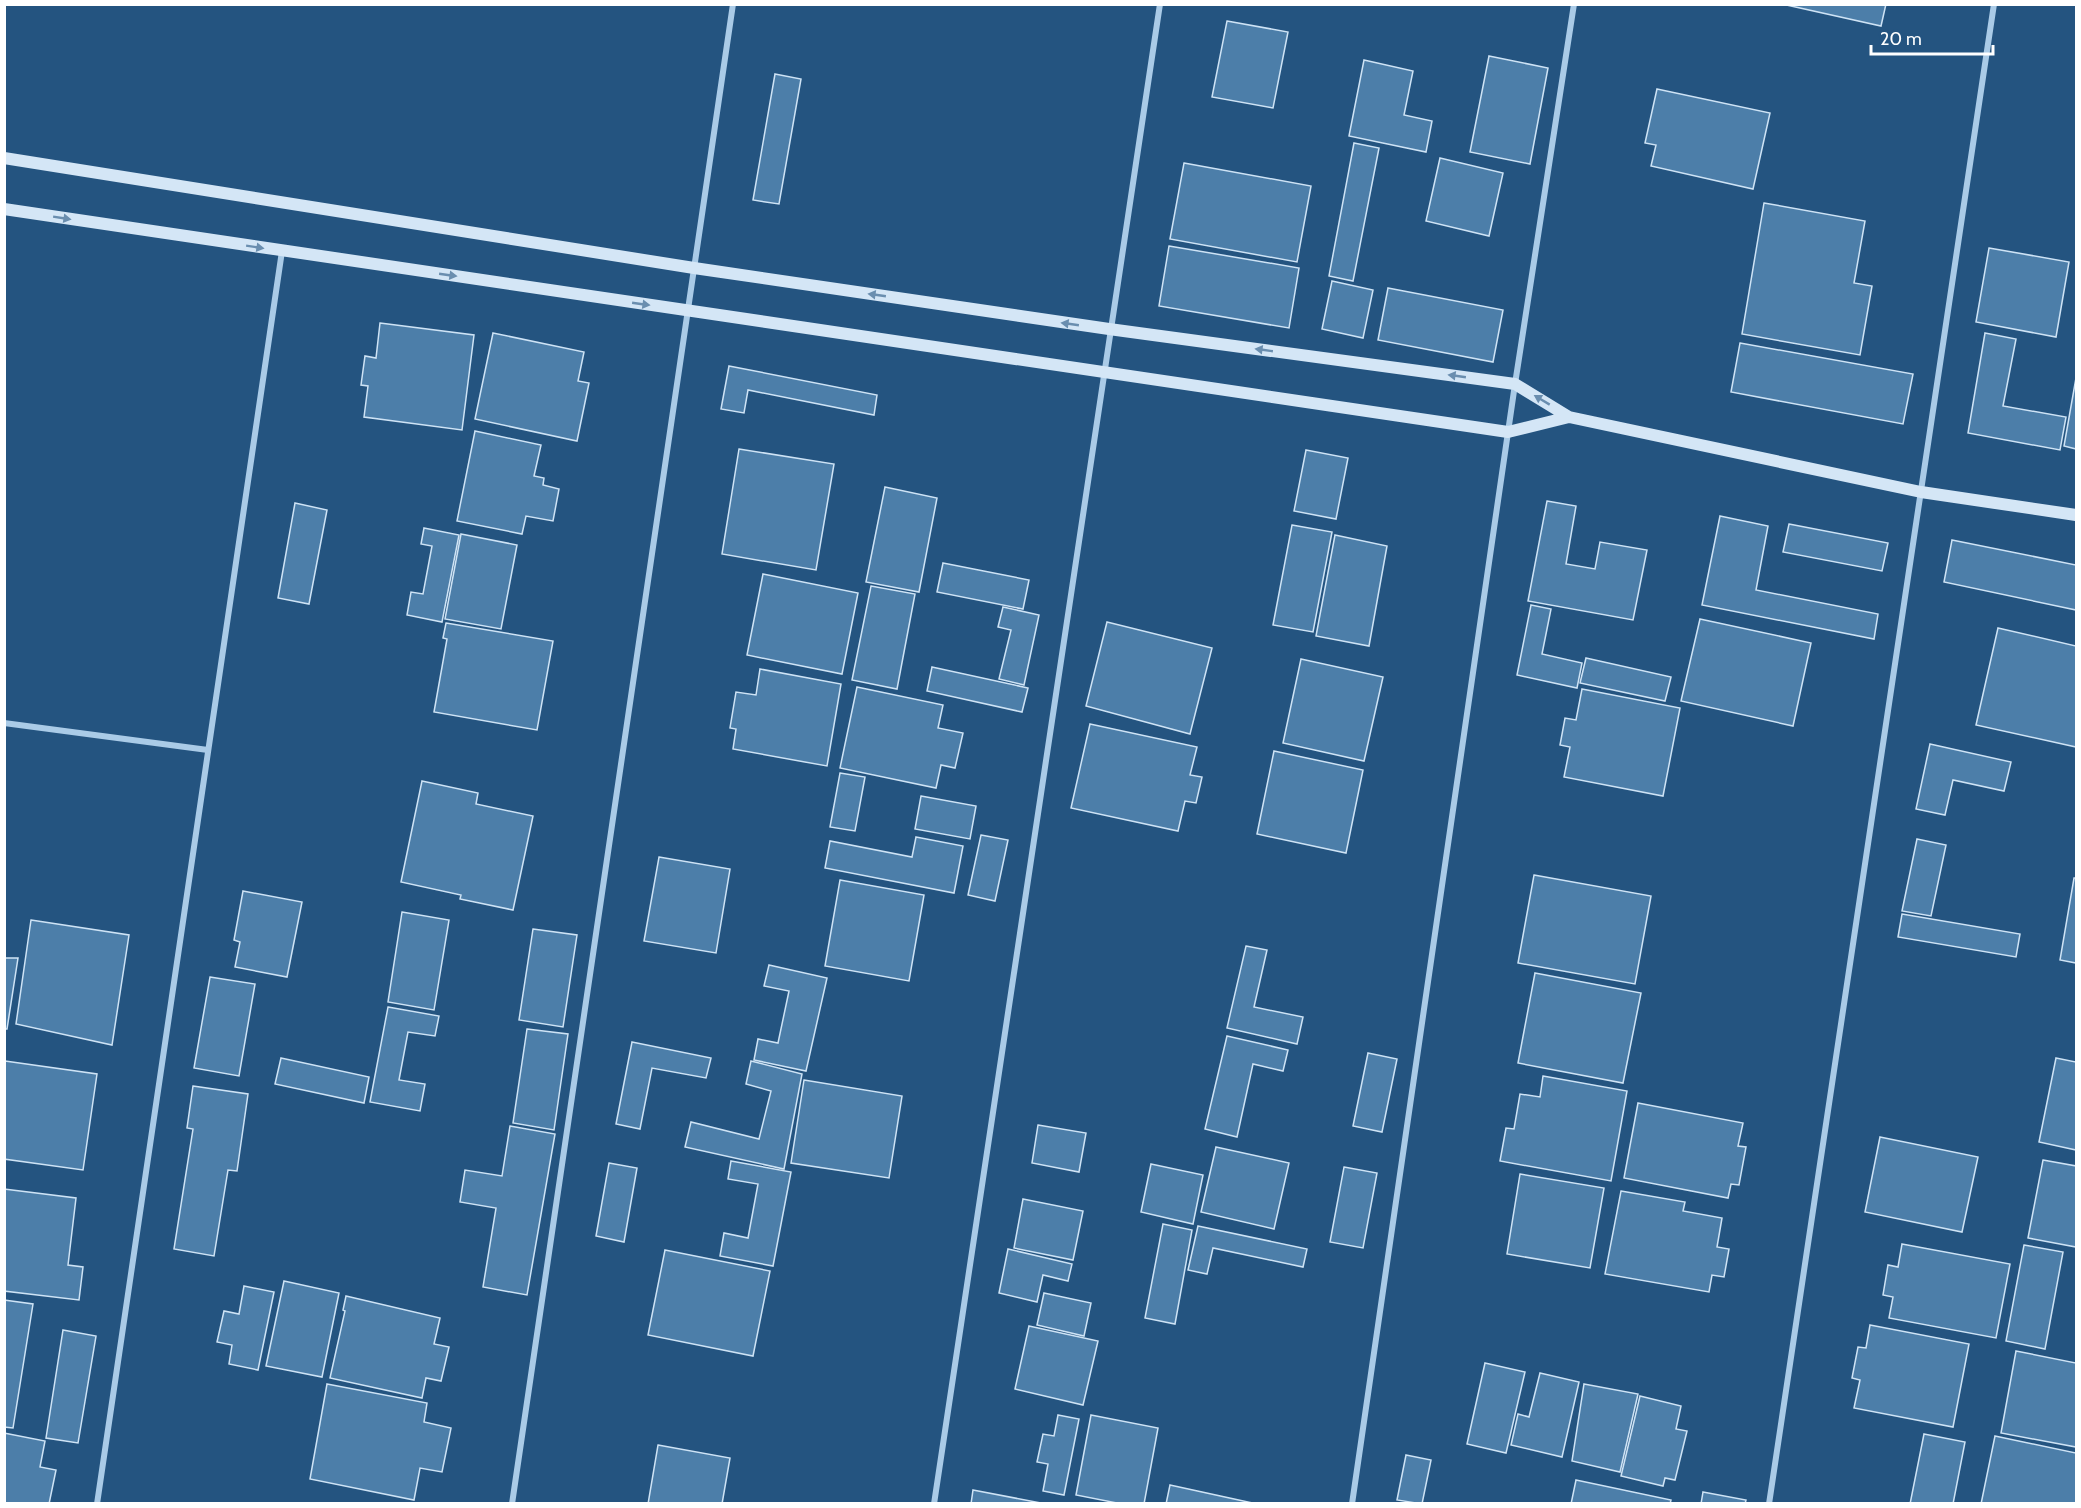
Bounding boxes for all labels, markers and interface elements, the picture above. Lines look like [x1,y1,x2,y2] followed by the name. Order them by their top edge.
[1871,18,1992,56] scale bar
[1880,28,1922,50] text: 20 m
[53,214,72,223] one-way arrow
[246,243,265,252] one-way arrow
[439,271,458,280] one-way arrow
[868,291,887,300] one-way arrow
[632,299,651,308] one-way arrow
[1061,319,1080,328] one-way arrow
[1254,346,1273,355] one-way arrow
[1447,372,1466,381] one-way arrow
[1534,395,1550,406] one-way arrow

